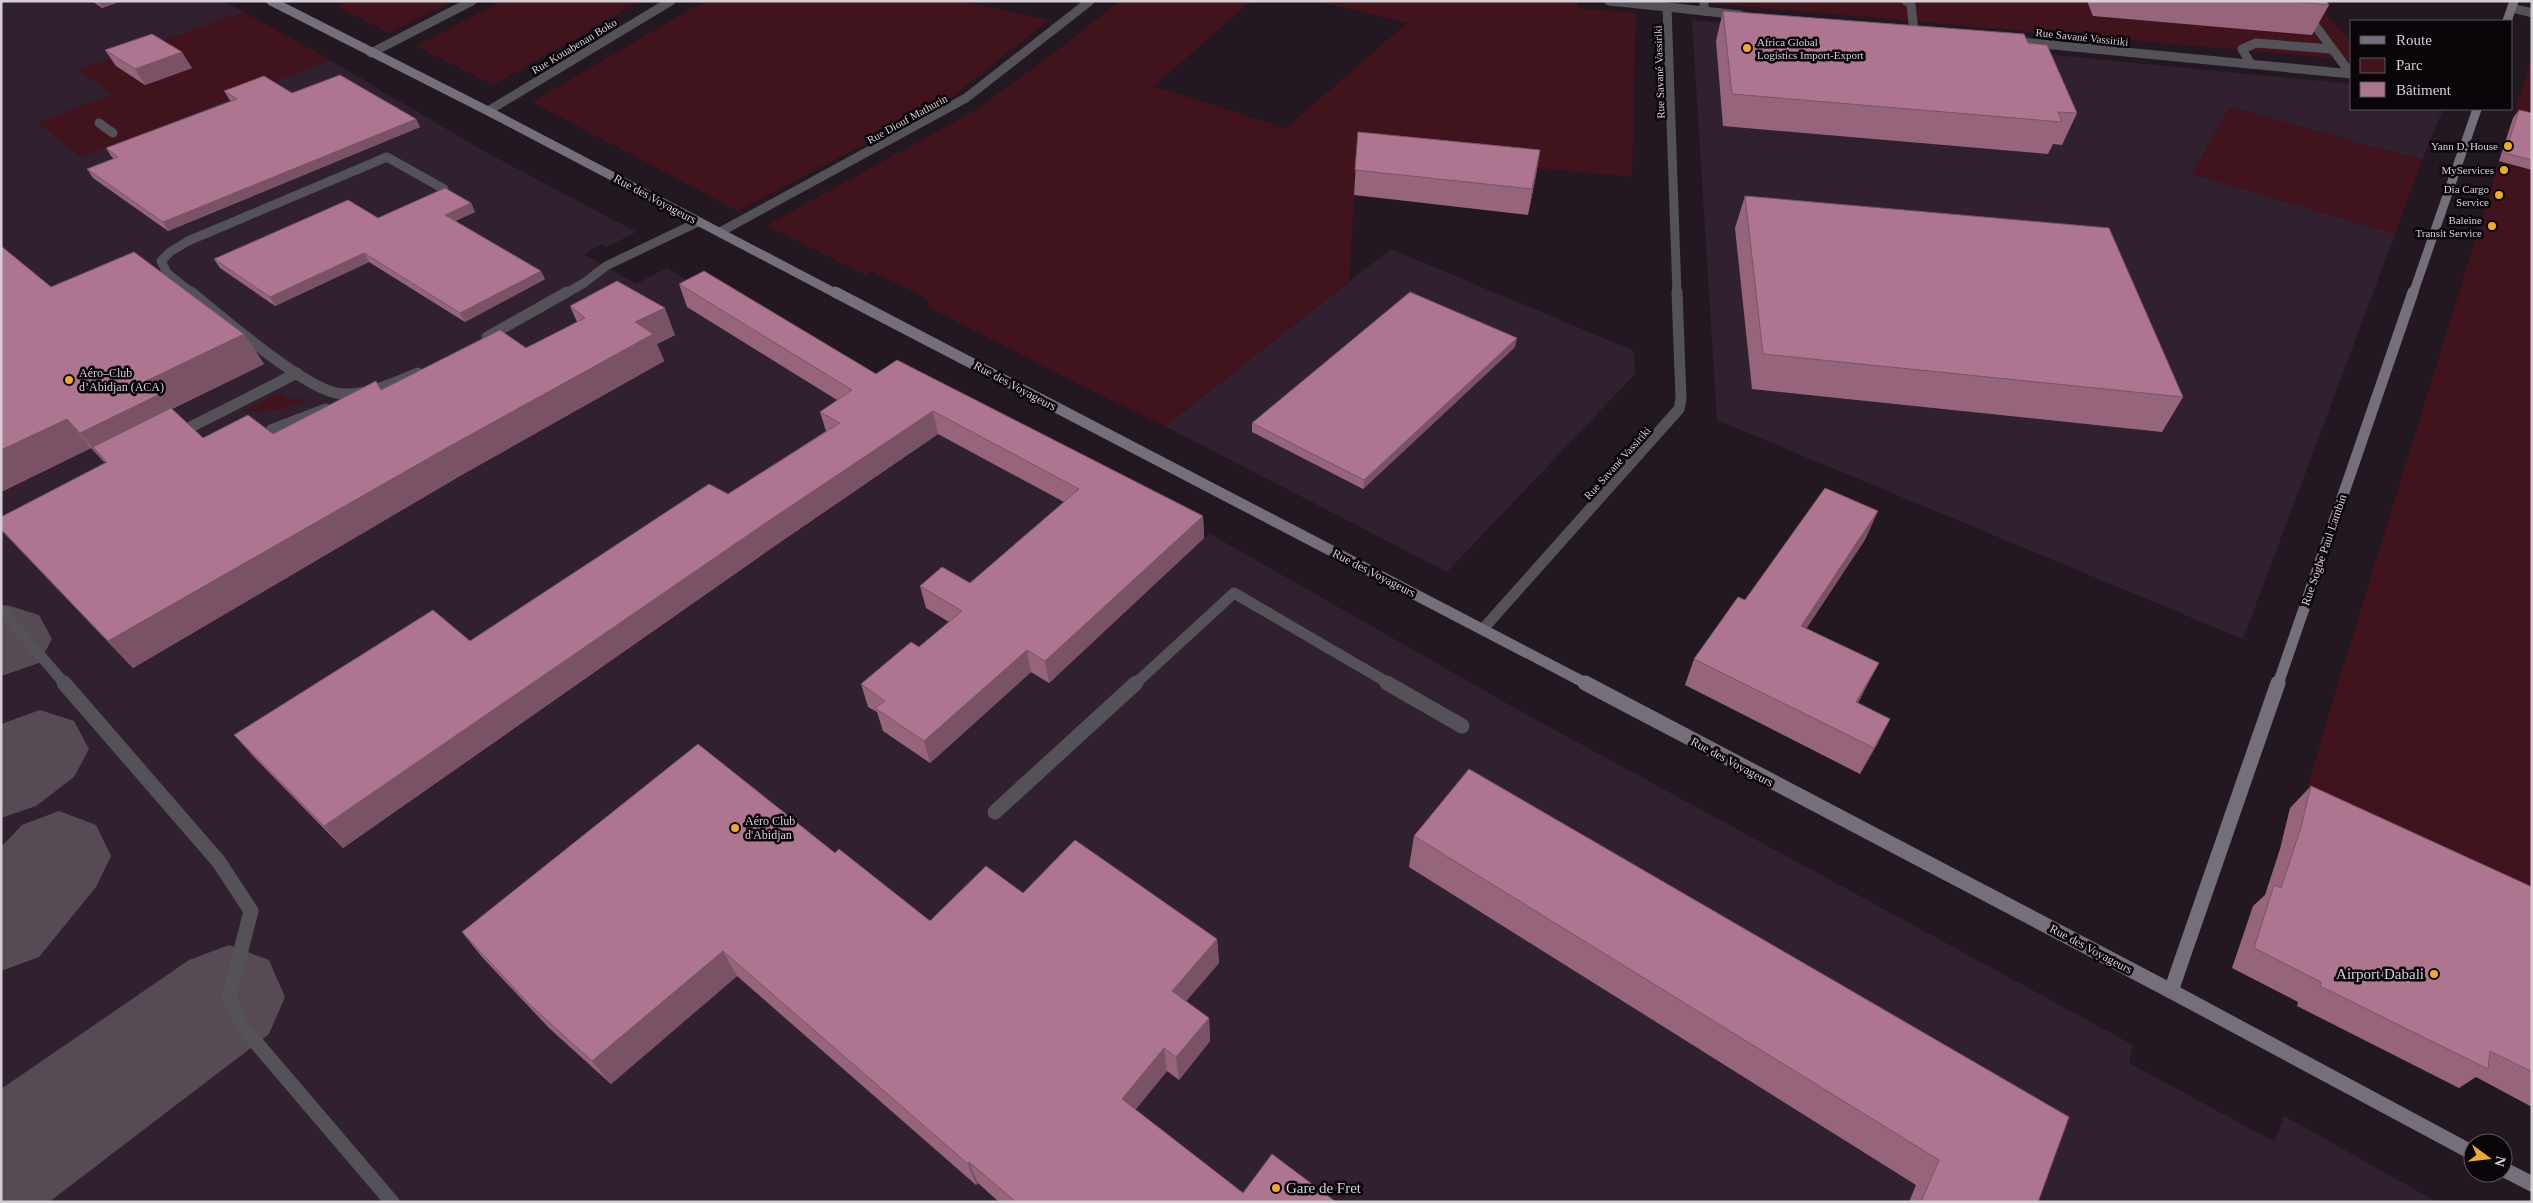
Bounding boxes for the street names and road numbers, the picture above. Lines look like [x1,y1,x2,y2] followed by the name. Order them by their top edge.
[529,16,619,76] street label: Rue Kouabenan Boko
[1651,25,1667,119] street label: Rue Savané Vassiriki
[2035,26,2129,48] street label: Rue Savané Vassiriki
[865,92,950,146] street label: Rue Diouf Mathurin
[611,171,699,227] street label: Rue des Voyageurs
[971,358,1059,414] street label: Rue des Voyageurs
[1581,424,1653,502] street label: Rue Savané Vassiriki
[2298,492,2350,608] street label: Rue Sogbe Paul Lambin
[1330,546,1418,600] street label: Rue des Voyageurs
[1688,734,1776,790] street label: Rue des Voyageurs
[2047,921,2135,977] street label: Rue des Voyageurs

